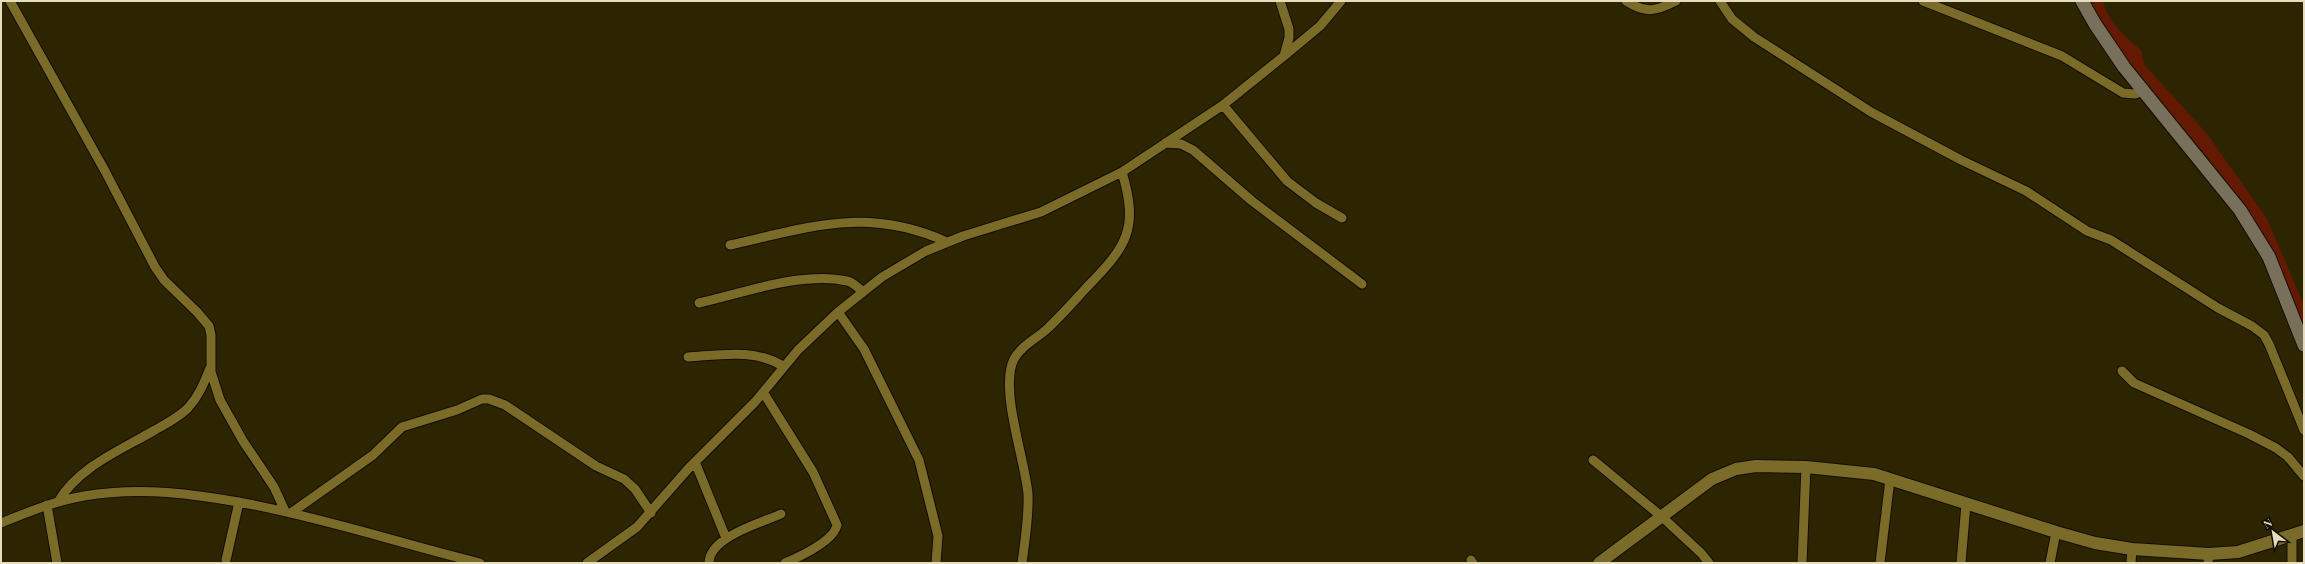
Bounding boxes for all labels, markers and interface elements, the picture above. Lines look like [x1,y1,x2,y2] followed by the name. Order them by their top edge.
[2253,512,2293,552] north arrow
[2260,514,2275,531] text: N

